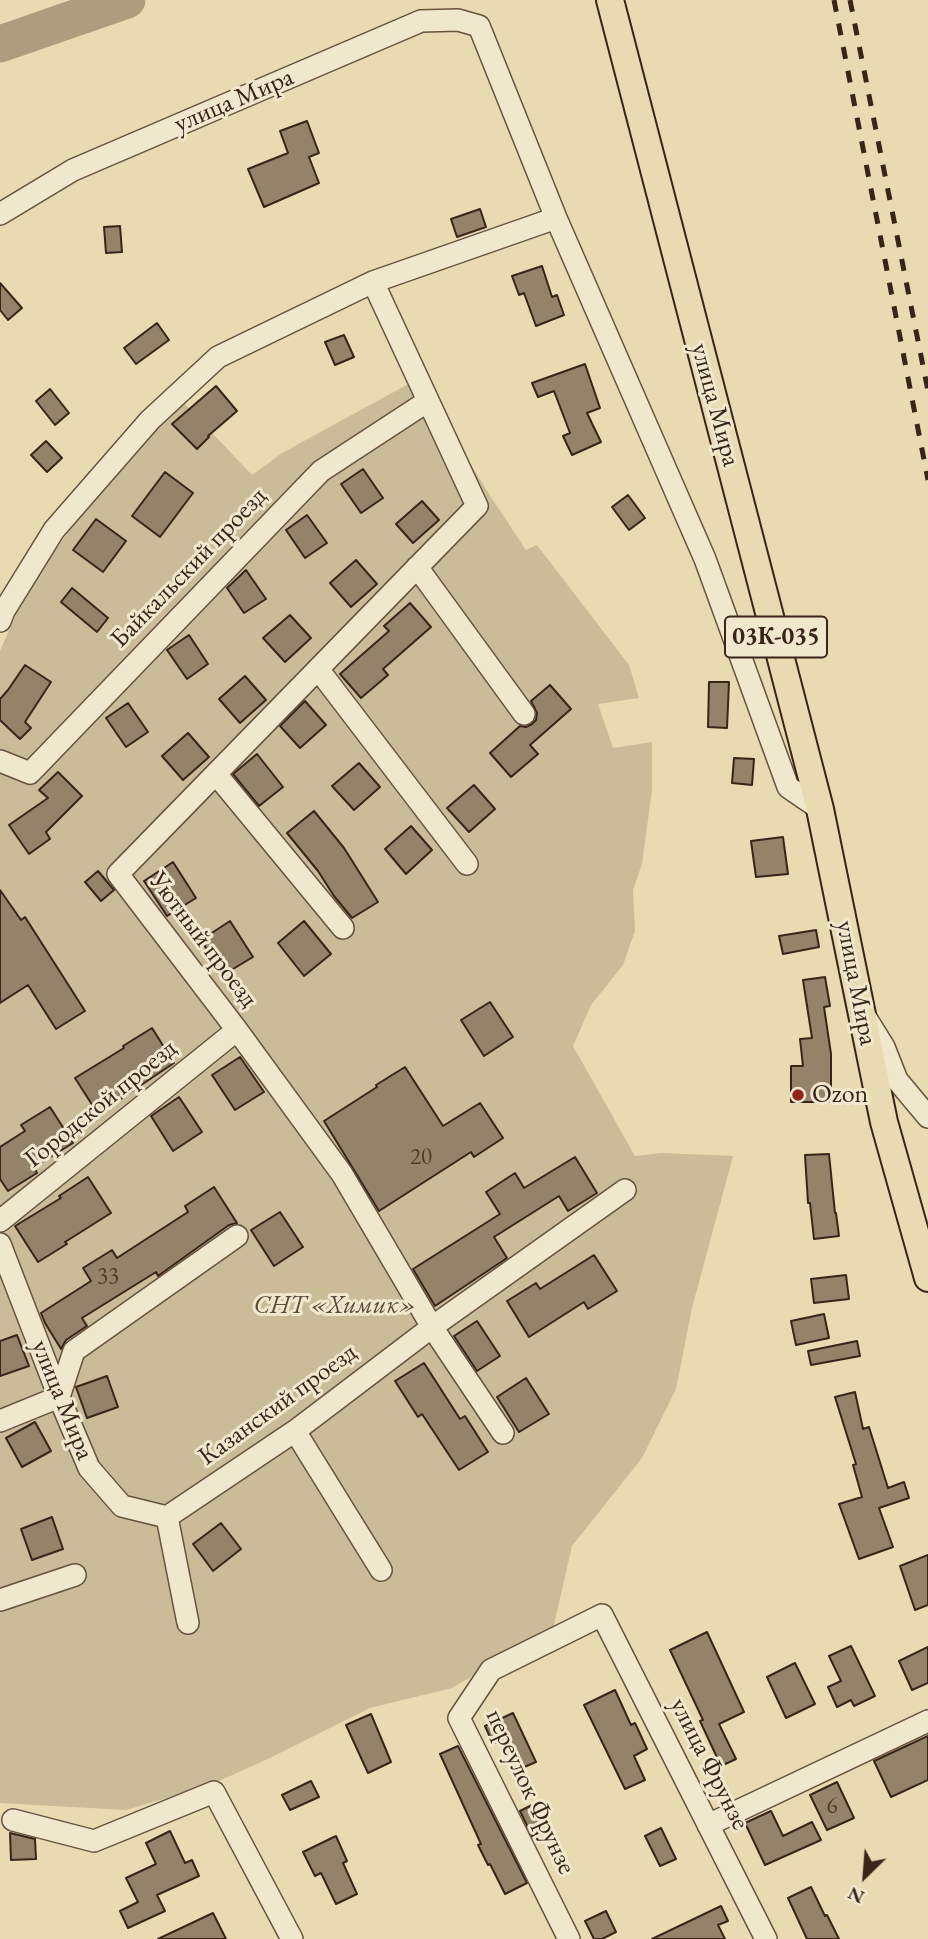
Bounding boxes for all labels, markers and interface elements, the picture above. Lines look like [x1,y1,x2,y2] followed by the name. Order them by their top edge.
[170,62,298,140] street label: улица Мира
[684,340,746,470] street label: улица Мира
[104,481,274,655] street label: Байкальский проезд
[725,616,827,658] road number: 03К-035
[142,866,264,1014] street label: Уютный проезд
[829,918,883,1048] street label: улица Мира
[19,1033,183,1175] street label: Городской проезд
[812,1079,868,1111] place label: Ozon
[790,1087,806,1103] marker: Ozon
[410,1144,432,1172] house number: 20
[97,1263,119,1291] house number: 33
[253,1290,417,1322] park label: СНТ «Химик»
[24,1336,100,1464] street label: улица Мира
[193,1337,363,1473] street label: Казанский проезд
[663,1693,755,1835] street label: улица Фрунзе
[478,1705,582,1879] street label: переулок Фрунзе
[826,1793,838,1821] house number: 6
[830,1841,900,1911] north arrow
[844,1881,868,1910] text: N

